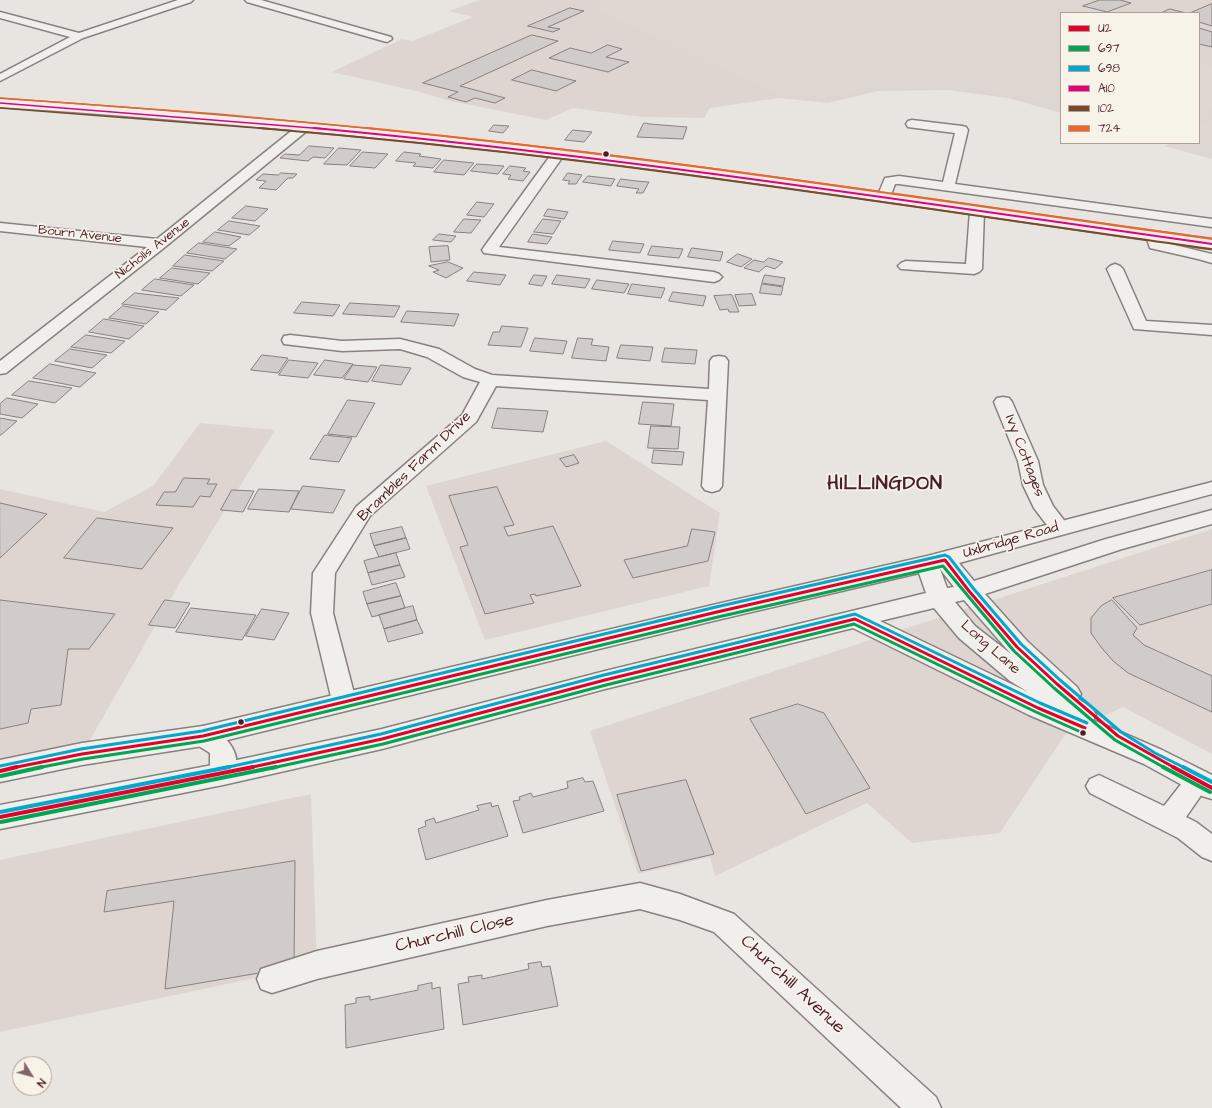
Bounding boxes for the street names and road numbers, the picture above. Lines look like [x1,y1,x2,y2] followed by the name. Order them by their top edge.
[113,215,193,283] street label: Nicholls Avenue
[37,223,123,247] street label: Bourn Avenue
[355,408,475,526] street label: Brambles Farm Drive
[1000,412,1048,500] street label: Ivy Cottages
[961,519,1061,563] street label: Uxbridge Road
[956,617,1024,679] street label: Long Lane
[394,910,516,958] street label: Churchill Close
[735,931,849,1039] street label: Churchill Avenue

